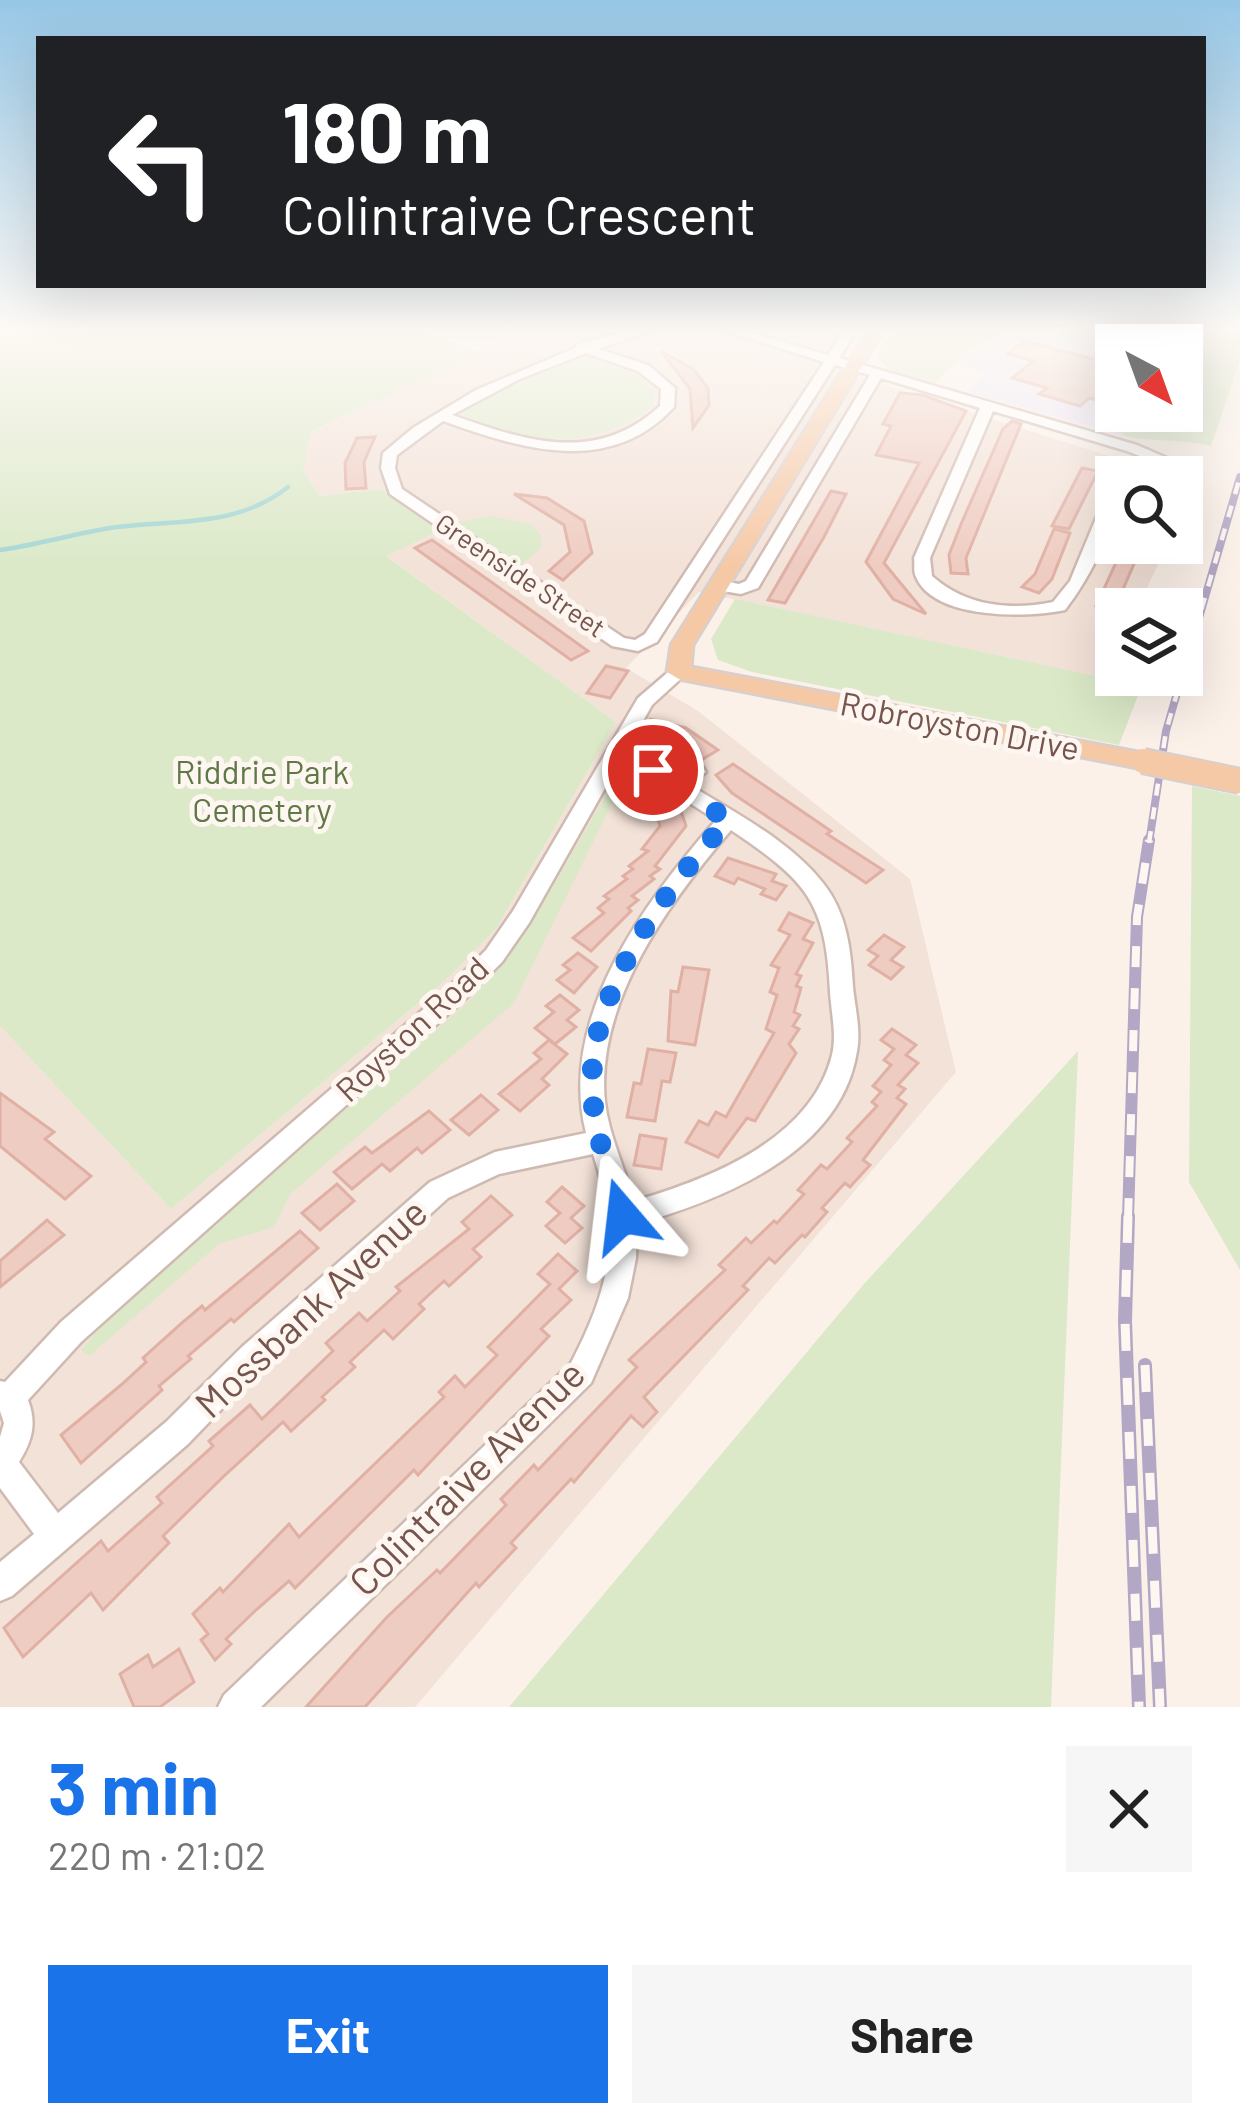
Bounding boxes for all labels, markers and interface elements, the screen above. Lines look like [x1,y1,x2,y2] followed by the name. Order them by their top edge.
[282,79,492,180] text: 180 m
[84,84,240,240] icon: left
[282,181,756,246] text: Colintraive Crescent
[1095,324,1203,432] north arrow
[1095,324,1203,696] map controls
[1095,456,1203,564] button: search
[430,506,612,643] street label: Greenside Street
[1095,588,1203,696] button: layers
[837,682,1083,768] street label: Robroyston Drive
[602,719,704,821] pin
[620,737,686,803] icon: arrive
[175,751,349,829] park label: Riddrie Park Cemetery
[327,947,496,1109] street label: Royston Road
[560,1153,686,1279] position arrow
[184,1188,436,1426] street label: Mossbank Avenue
[339,1350,593,1604] street label: Colintraive Avenue
[48,1743,219,1829] text: 3 min
[1066,1746,1192,1872] button: close
[48,1831,266,1878] text: 220 m · 21:02
[48,1965,608,2103] button: Exit
[632,1965,1192,2103] button: Share

